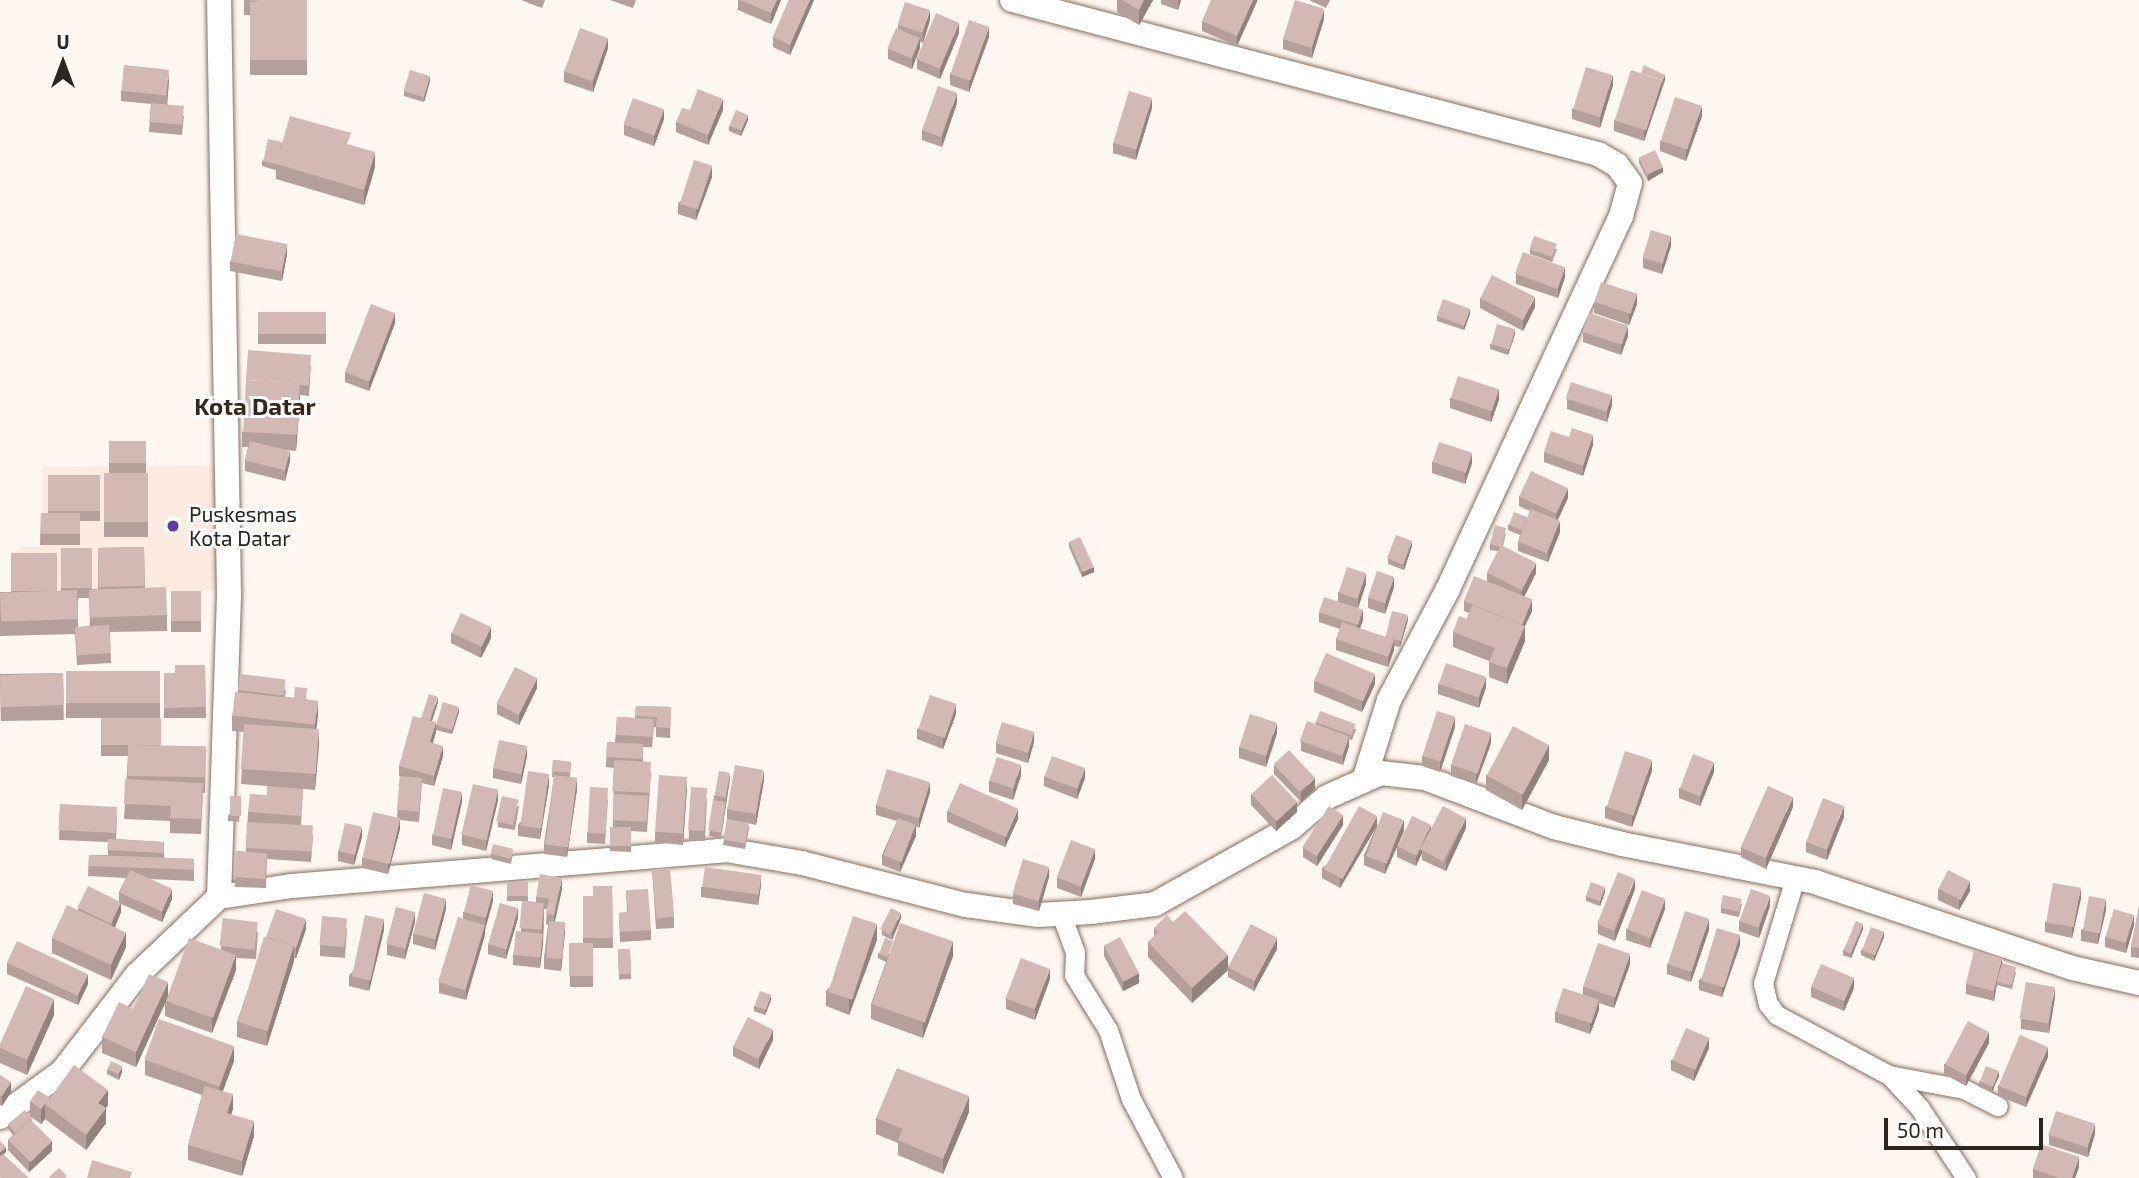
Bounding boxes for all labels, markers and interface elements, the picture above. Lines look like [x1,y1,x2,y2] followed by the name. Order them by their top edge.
[28,28,98,98] north arrow
[56,30,70,53] text: U
[194,392,316,420] district label: Kota Datar
[189,501,297,551] place label: Puskesmas Kota Datar
[163,516,183,536] marker: Puskesmas Kota Datar
[1887,1104,2046,1148] scale bar
[1897,1117,1944,1142] text: 50 m

